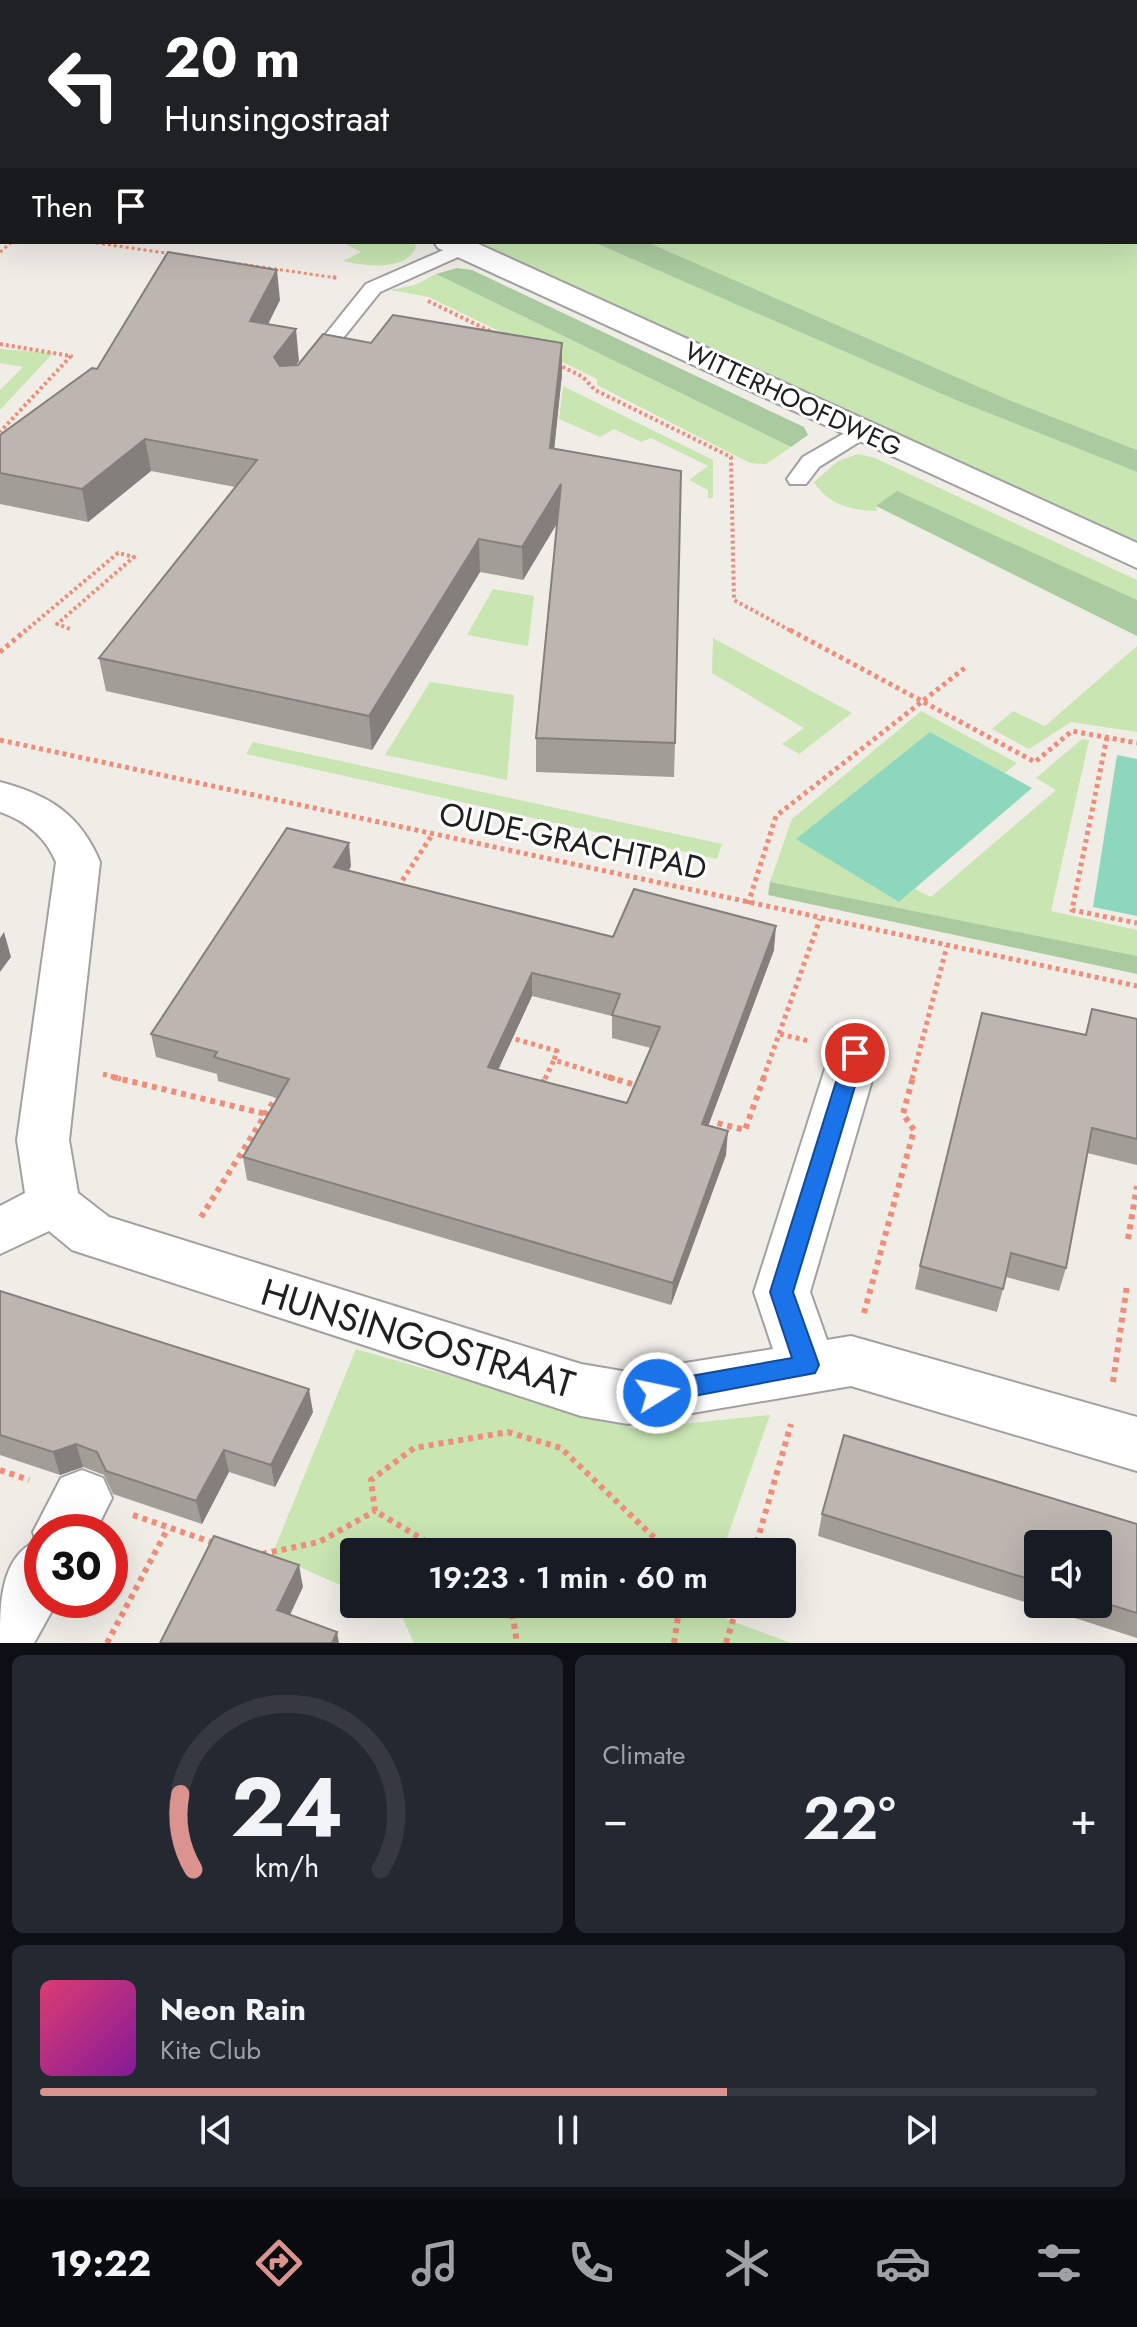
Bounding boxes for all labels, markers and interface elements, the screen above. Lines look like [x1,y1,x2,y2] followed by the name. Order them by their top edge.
[164,17,301,98] text: 20 m
[32,32,136,136] icon: left
[164,92,389,144] text: Hunsingostraat
[109,184,153,228] icon: arrive
[32,185,93,228] text: Then
[678,332,908,466] street label: WITTERHOOFDWEG
[435,790,711,892] street label: OUDE-GRACHTPAD
[821,1019,889,1087] pin
[833,1031,877,1075] icon: arrive
[254,1264,582,1412] street label: HUNSINGOSTRAAT
[615,1351,699,1435] position arrow
[24,1514,128,1618] speed limit sign: 30
[1024,1530,1112,1618] map controls
[1024,1530,1112,1618] button: sound
[428,1556,708,1599] text: 19:23 · 1 min · 60 m
[603,1736,685,1774] text: Climate
[231,1747,344,1867] text: 24
[803,1775,896,1862] text: 22°
[603,1787,628,1851] text: −
[1070,1787,1097,1851] text: +
[255,1846,320,1888] text: km/h
[160,1988,306,2031] text: Neon Rain
[160,2031,261,2069] text: Kite Club
[194,2108,238,2152] icon: previous
[546,2108,590,2152] icon: pause
[899,2108,943,2152] icon: next
[251,2235,307,2291] icon: directions
[407,2235,463,2291] icon: music
[563,2235,619,2291] icon: phone
[719,2235,775,2291] icon: climate
[875,2235,931,2291] icon: car
[1031,2235,1087,2291] icon: filters
[50,2237,151,2289] text: 19:22

